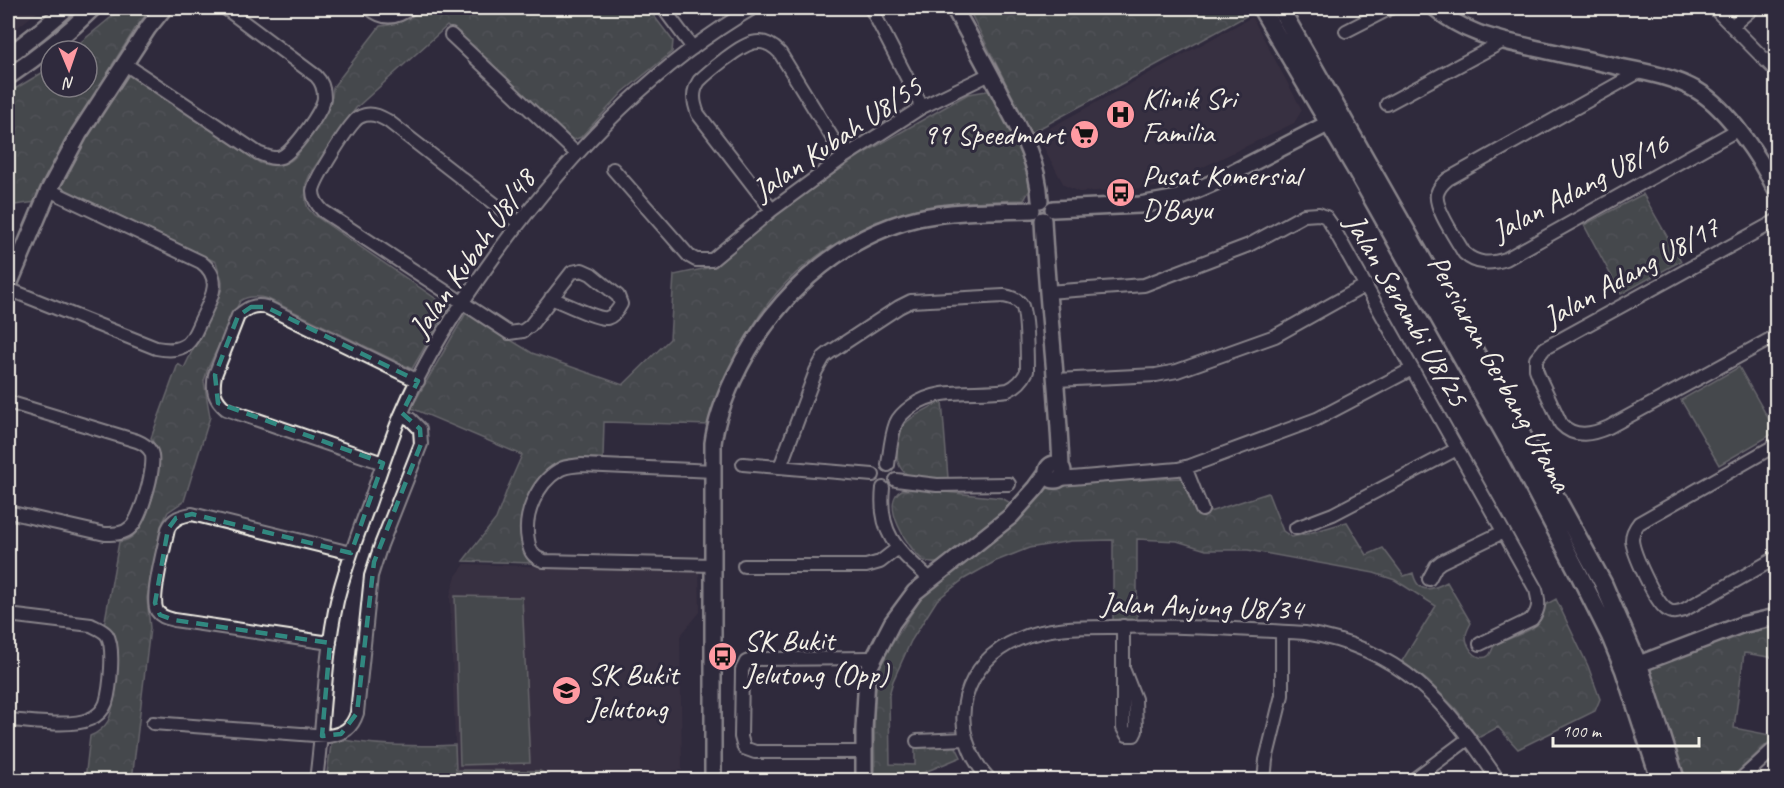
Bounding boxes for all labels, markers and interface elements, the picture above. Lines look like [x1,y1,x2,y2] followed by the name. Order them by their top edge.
[39,39,99,99] north arrow
[743,66,930,210] street label: Jalan Kubah U8/55
[61,73,75,93] text: N
[1142,79,1239,151] place label: Klinik Sri Familia
[1105,99,1137,131] hospital icon: Klinik Sri Familia
[923,115,1067,153] place label: 99 Speedmart
[1069,118,1101,150] supermarket icon: 99 Speedmart
[1483,124,1676,251] street label: Jalan Adang U8/16
[1142,156,1306,228] place label: Pusat Komersial D'Bayu
[399,160,545,346] street label: Jalan Kubah U8/48
[1105,176,1137,208] bus stop icon: Pusat Komersial D'Bayu
[1336,205,1478,414] street label: Jalan Serambi U8/25
[1535,207,1727,337] street label: Jalan Adang U8/17
[1419,248,1582,500] street label: Persiaran Gerbang Utama
[1098,583,1306,629] street label: Jalan Anjung U8/34
[742,621,891,693] place label: SK Bukit Jelutong (Opp)
[707,641,739,673] bus stop icon: SK Bukit Jelutong (Opp)
[586,655,681,727] place label: SK Bukit Jelutong
[551,675,583,707] school or university icon: SK Bukit Jelutong
[1553,710,1698,748] scale bar
[1562,720,1603,742] text: 100 m

